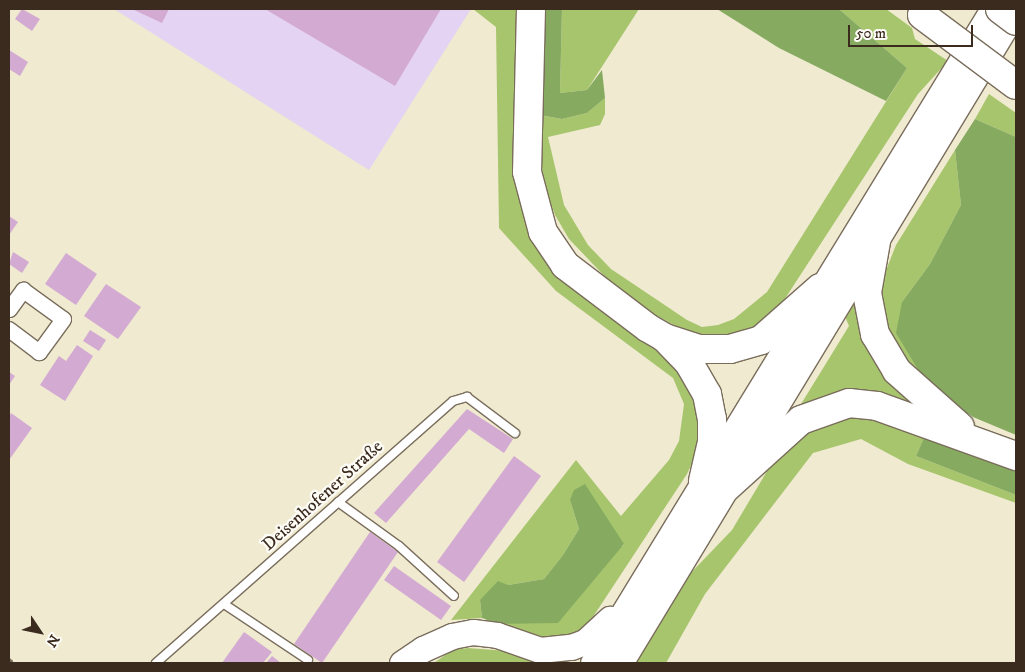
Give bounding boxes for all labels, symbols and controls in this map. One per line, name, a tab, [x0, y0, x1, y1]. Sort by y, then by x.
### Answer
scale bar	[850, 15, 975, 47]
text: 50 m	[856, 24, 886, 43]
street label: Deisenhofener Straße	[258, 436, 388, 556]
north arrow	[15, 607, 65, 657]
text: N	[42, 631, 63, 650]

